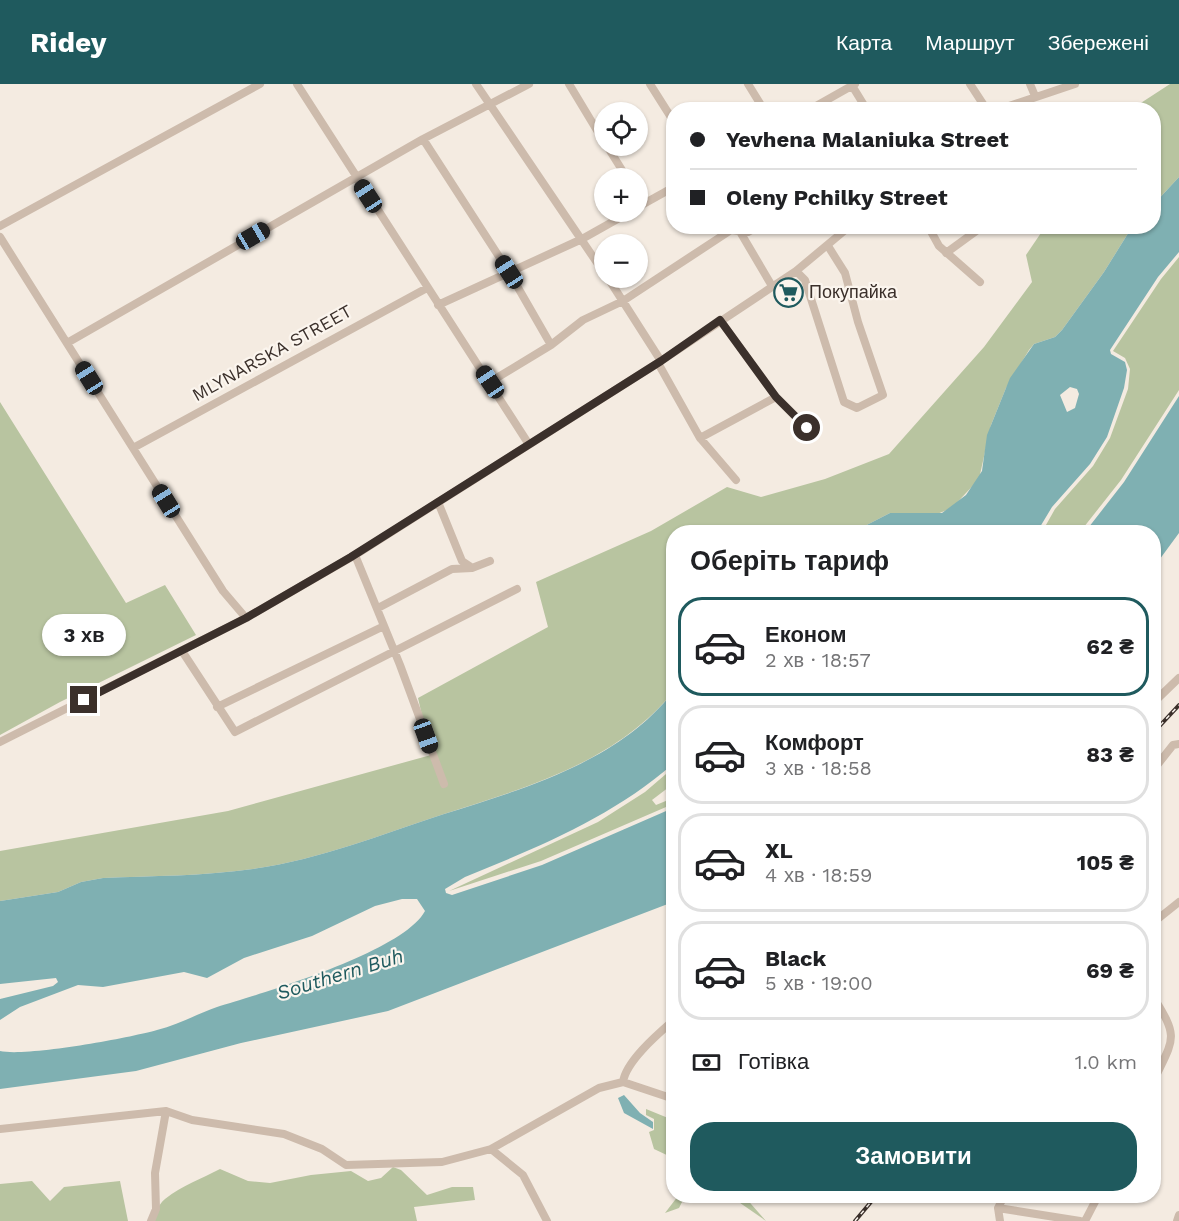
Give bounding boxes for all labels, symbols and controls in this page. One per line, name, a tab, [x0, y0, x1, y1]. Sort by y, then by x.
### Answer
text: Ridey	[30, 26, 106, 59]
text: Карта	[836, 30, 892, 55]
text: Маршрут	[925, 30, 1015, 55]
text: Збережені	[1048, 30, 1149, 55]
map controls	[594, 102, 648, 288]
button: locate	[594, 102, 648, 156]
text: Yevhena Malaniuka Street	[726, 127, 1009, 152]
button: +	[594, 168, 648, 222]
car	[351, 176, 385, 216]
text: Oleny Pchilky Street	[726, 185, 948, 210]
car	[233, 219, 273, 253]
button: −	[594, 234, 648, 288]
car	[492, 252, 526, 292]
supermarket icon: Покупайка	[772, 276, 804, 308]
place label: Покупайка	[809, 281, 898, 302]
street label: MLYNARSKA STREET	[188, 300, 355, 405]
car	[72, 358, 106, 398]
car	[472, 362, 508, 402]
route start	[793, 414, 820, 441]
car	[149, 481, 183, 521]
text: Оберіть тариф	[690, 545, 889, 577]
callout: 3 хв	[42, 613, 126, 655]
icon: car	[693, 620, 747, 674]
text: Економ	[765, 622, 847, 647]
text: 3 хв	[64, 623, 105, 647]
text: 62 ₴	[1086, 634, 1134, 659]
text: 2 хв · 18:57	[765, 648, 871, 672]
route end	[70, 686, 97, 713]
car	[411, 716, 441, 756]
icon: car	[693, 728, 747, 782]
text: Комфорт	[765, 730, 864, 755]
text: 83 ₴	[1086, 742, 1134, 767]
text: 3 хв · 18:58	[765, 756, 872, 780]
icon: car	[693, 836, 747, 890]
text: XL	[765, 838, 793, 863]
text: 105 ₴	[1077, 850, 1134, 875]
text: 4 хв · 18:59	[765, 863, 872, 887]
water label: Southern Buh	[274, 943, 406, 1005]
icon: car	[693, 944, 747, 998]
text: Black	[765, 946, 826, 971]
text: 69 ₴	[1086, 958, 1134, 983]
text: 5 хв · 19:00	[765, 971, 873, 995]
icon: cash	[690, 1046, 723, 1079]
text: Готівка	[738, 1049, 809, 1074]
text: 1.0 km	[1075, 1050, 1137, 1074]
button: Замовити	[690, 1122, 1137, 1191]

